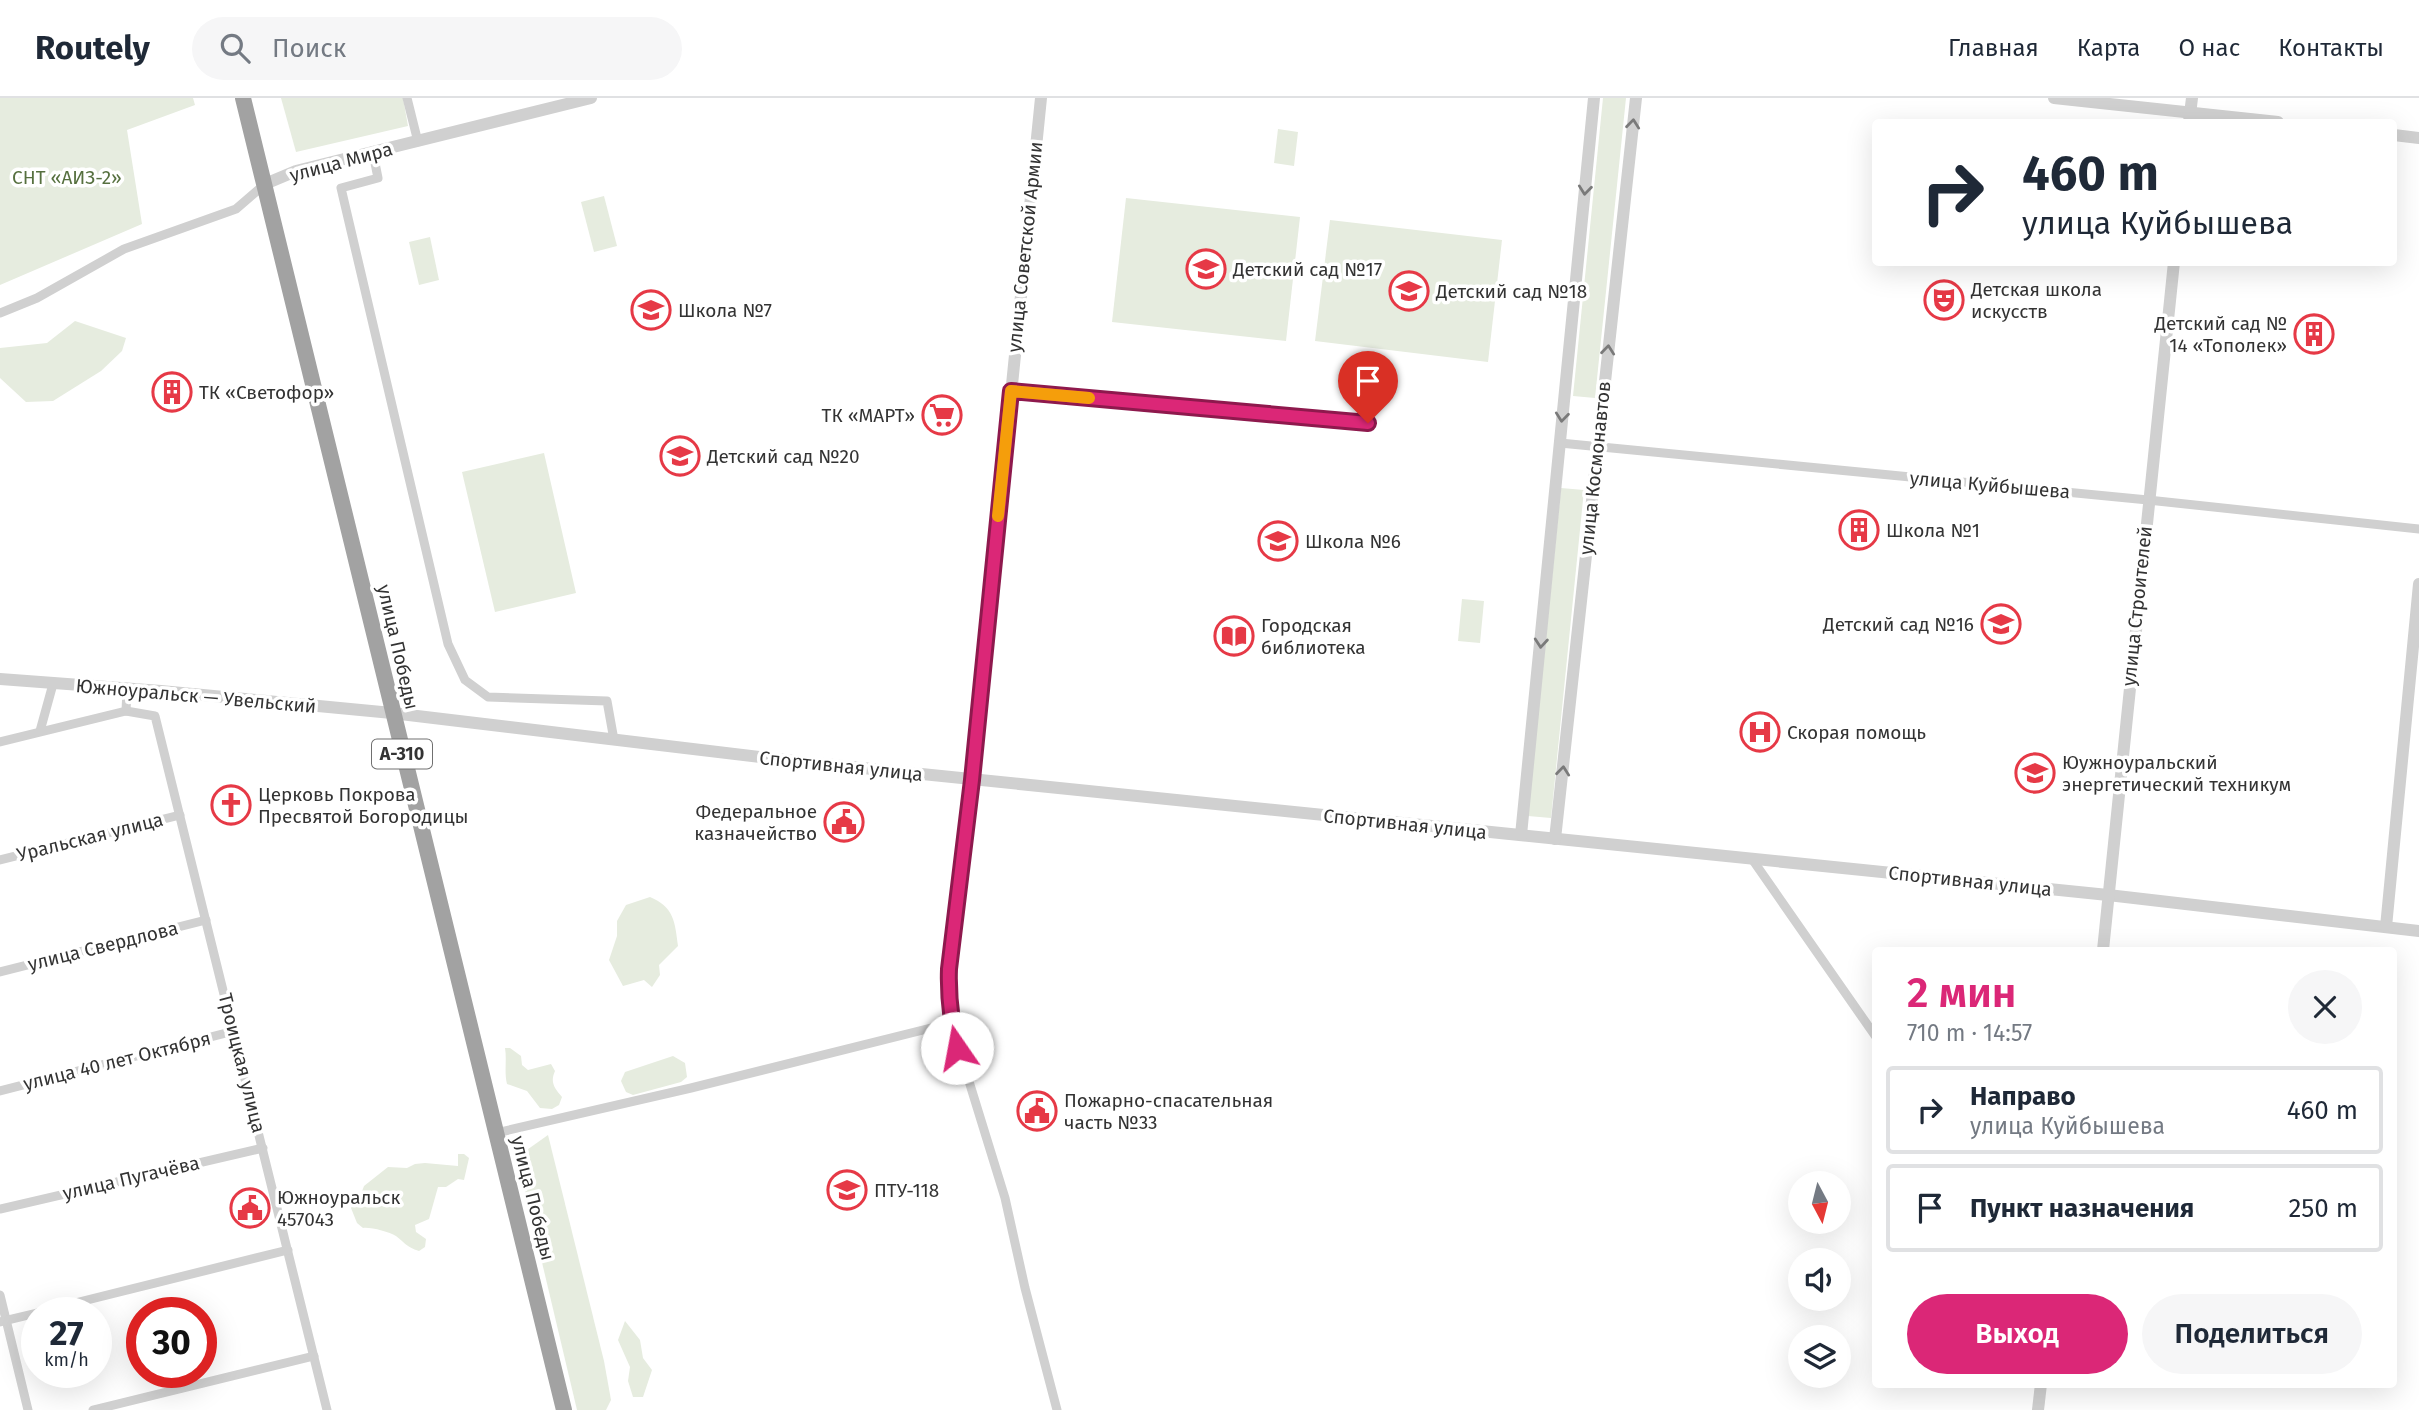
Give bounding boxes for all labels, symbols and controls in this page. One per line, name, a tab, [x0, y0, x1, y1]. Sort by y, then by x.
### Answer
search box	[192, 17, 682, 80]
text: Routely	[35, 28, 150, 68]
icon: search	[216, 29, 254, 67]
text: Поиск	[272, 33, 346, 64]
text: Главная	[1948, 34, 2039, 62]
text: Карта	[2077, 34, 2140, 62]
text: О нас	[2178, 34, 2240, 62]
text: Контакты	[2278, 34, 2384, 62]
one-way arrow	[1626, 118, 1641, 130]
street label: улица Мира	[287, 137, 395, 187]
street label: улица Советской Армии	[1002, 140, 1048, 354]
text: 460 m	[2022, 144, 2159, 203]
icon: right	[1907, 147, 1998, 238]
park label: СНТ «АИЗ-2»	[12, 166, 122, 189]
one-way arrow	[1578, 185, 1593, 196]
text: улица Куйбышева	[2022, 204, 2293, 242]
school or university icon: Детский сад №17	[1185, 248, 1227, 290]
place label: Детский сад №17	[1232, 258, 1382, 281]
school or university icon: Детский сад №18	[1388, 270, 1430, 312]
place label: Детская школа искусств	[1970, 278, 2102, 323]
theatre icon: Детская школа искусств	[1923, 279, 1965, 321]
place label: Детский сад №18	[1435, 280, 1587, 303]
school or university icon: Школа №7	[630, 289, 672, 331]
place label: Школа №7	[678, 299, 772, 322]
place label: Детский сад № 14 «Тополек»	[2153, 312, 2287, 357]
building icon: Детский сад № 14 «Тополек»	[2293, 313, 2335, 355]
one-way arrow	[1601, 344, 1616, 356]
pin	[1338, 351, 1398, 423]
icon: arrive	[1349, 362, 1387, 400]
building icon: ТК «Светофор»	[151, 371, 193, 413]
street label: улица Космонавтов	[1574, 380, 1616, 556]
place label: ТК «Светофор»	[199, 381, 334, 404]
supermarket icon: ТК «МАРТ»	[921, 394, 963, 436]
place label: ТК «МАРТ»	[822, 404, 915, 427]
one-way arrow	[1555, 411, 1570, 422]
school or university icon: Детский сад №20	[659, 435, 701, 477]
place label: Детский сад №20	[706, 445, 860, 468]
street label: улица Куйбышева	[1909, 467, 2071, 503]
building icon: Школа №1	[1838, 509, 1880, 551]
place label: Школа №1	[1886, 519, 1980, 542]
school or university icon: Школа №6	[1257, 520, 1299, 562]
street label: улица Строителей	[2117, 525, 2157, 687]
place label: Школа №6	[1305, 530, 1401, 553]
street label: улица Победы	[372, 582, 424, 712]
school or university icon: Детский сад №16	[1980, 603, 2022, 645]
place label: Детский сад №16	[1822, 613, 1974, 636]
place label: Городская библиотека	[1261, 614, 1366, 659]
library icon: Городская библиотека	[1213, 615, 1255, 657]
one-way arrow	[1533, 637, 1548, 649]
street label: Южноуральск — Увельский	[75, 674, 317, 718]
hospital icon: Скорая помощь	[1739, 711, 1781, 753]
place label: Скорая помощь	[1787, 721, 1926, 744]
road number: А-310	[372, 740, 432, 768]
street label: Спортивная улица	[758, 746, 924, 786]
place label: Юужноуральский энергетический техникум	[2062, 751, 2291, 796]
school or university icon: Юужноуральский энергетический техникум	[2014, 752, 2056, 794]
one-way arrow	[1555, 765, 1570, 777]
place label: Церковь Покрова Пресвятой Богородицы	[258, 783, 468, 828]
church icon: Церковь Покрова Пресвятой Богородицы	[210, 784, 252, 826]
place label: Федеральное казначейство	[694, 800, 817, 845]
public building icon: Федеральное казначейство	[823, 801, 865, 843]
street label: Спортивная улица	[1322, 804, 1488, 844]
street label: Уральская улица	[15, 808, 165, 866]
street label: Спортивная улица	[1887, 861, 2053, 901]
street label: улица Свердлова	[26, 916, 180, 976]
text: 2 мин	[1907, 968, 2017, 1018]
button: close	[2288, 970, 2362, 1044]
street label: Троицкая улица	[214, 991, 270, 1135]
position arrow	[920, 1011, 994, 1085]
text: 710 m · 14:57	[1907, 1019, 2032, 1047]
street label: улица 40 лет Октября	[21, 1027, 213, 1095]
text: Направо	[1970, 1081, 2076, 1112]
place label: Пожарно-спасательная часть №33	[1064, 1089, 1273, 1134]
public building icon: Пожарно-спасательная часть №33	[1016, 1090, 1058, 1132]
icon: right	[1911, 1091, 1949, 1129]
text: 460 m	[2287, 1095, 2358, 1126]
text: улица Куйбышева	[1970, 1112, 2165, 1140]
street label: улица Победы	[506, 1133, 560, 1263]
street label: улица Пугачёва	[60, 1151, 202, 1205]
school or university icon: ПТУ-118	[826, 1169, 868, 1211]
north arrow	[1788, 1171, 1852, 1234]
map controls	[1788, 1171, 1851, 1388]
place label: ПТУ-118	[874, 1179, 939, 1202]
place label: Южноуральск 457043	[277, 1186, 400, 1231]
public building icon: Южноуральск 457043	[229, 1187, 271, 1229]
icon: arrive	[1911, 1189, 1949, 1227]
text: Пункт назначения	[1970, 1193, 2194, 1224]
text: 250 m	[2288, 1193, 2358, 1224]
button: sound	[1788, 1248, 1851, 1311]
button: Выход	[1907, 1294, 2128, 1374]
button: Поделиться	[2142, 1294, 2362, 1374]
speed limit sign: 30	[126, 1297, 217, 1388]
text: 27	[49, 1312, 84, 1354]
button: layers	[1788, 1325, 1851, 1388]
text: km/h	[44, 1349, 89, 1371]

